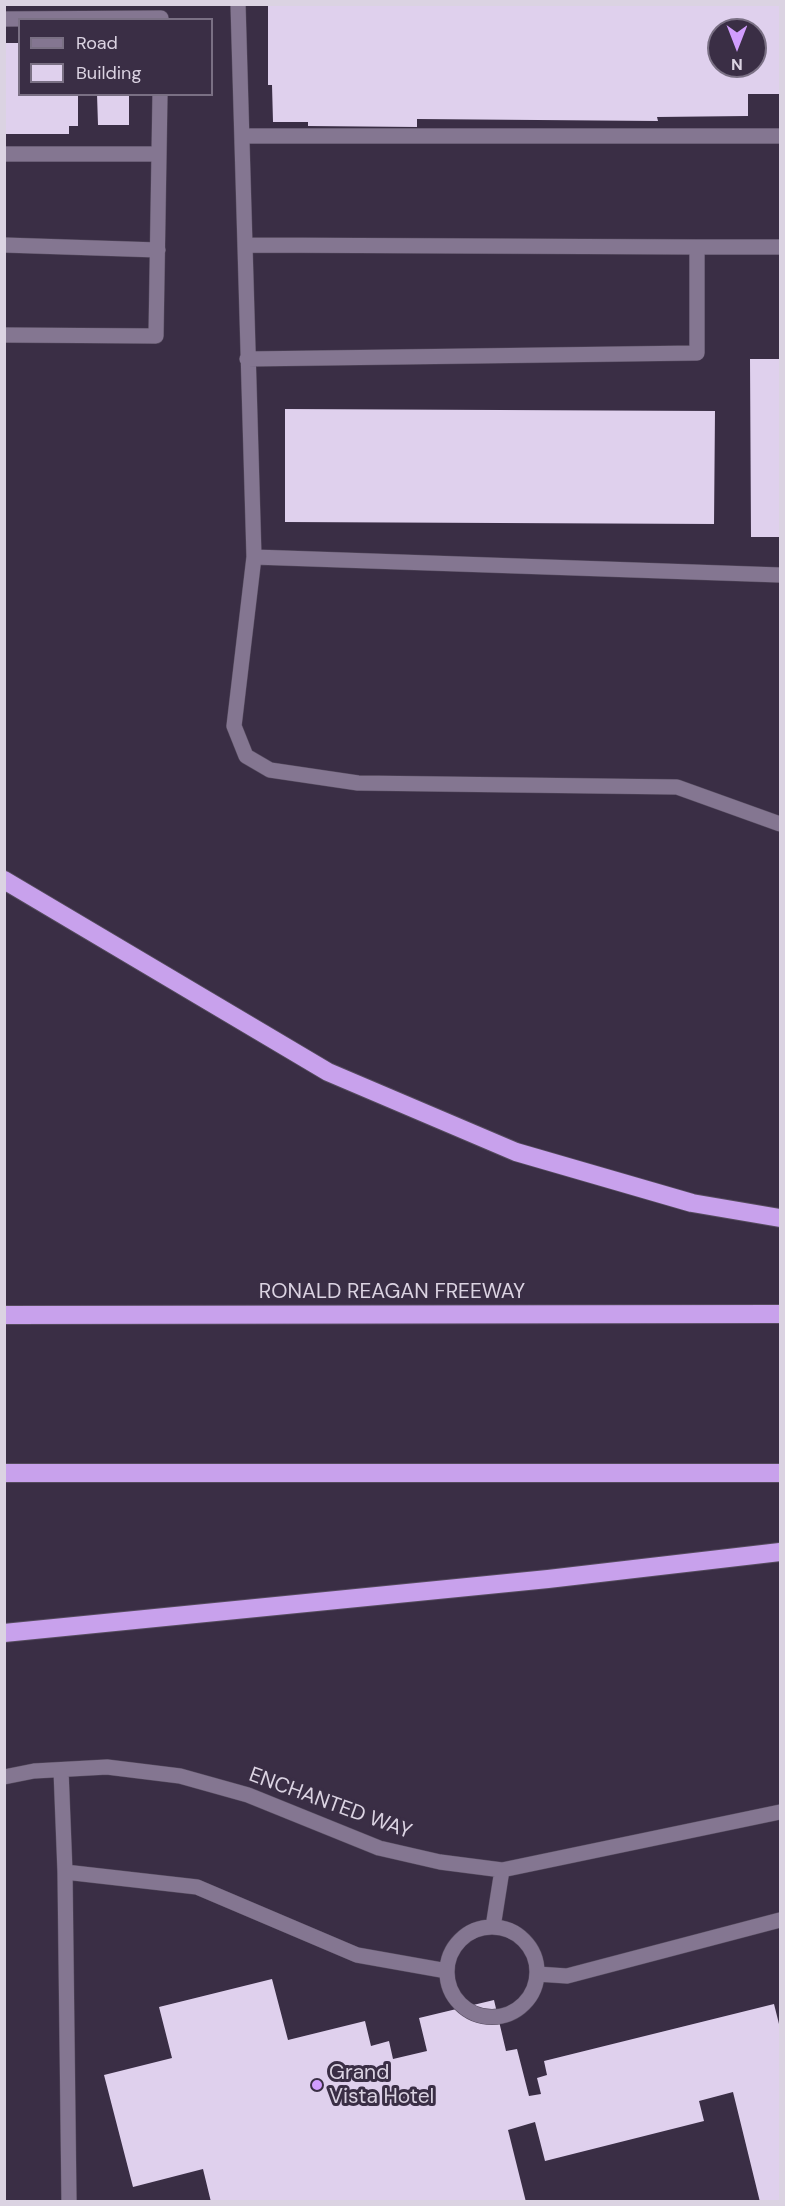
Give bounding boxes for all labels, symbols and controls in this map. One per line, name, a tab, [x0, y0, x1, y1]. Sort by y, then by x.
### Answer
legend	[18, 18, 213, 96]
north arrow	[707, 18, 767, 78]
text: Road	[76, 31, 118, 55]
text: N	[731, 54, 743, 75]
text: Building	[76, 61, 141, 85]
street label: RONALD REAGAN FREEWAY	[259, 1279, 525, 1305]
street label: ENCHANTED WAY	[245, 1763, 415, 1845]
place label: Grand Vista Hotel	[329, 2060, 434, 2110]
marker: Grand Vista Hotel	[310, 2078, 324, 2092]

